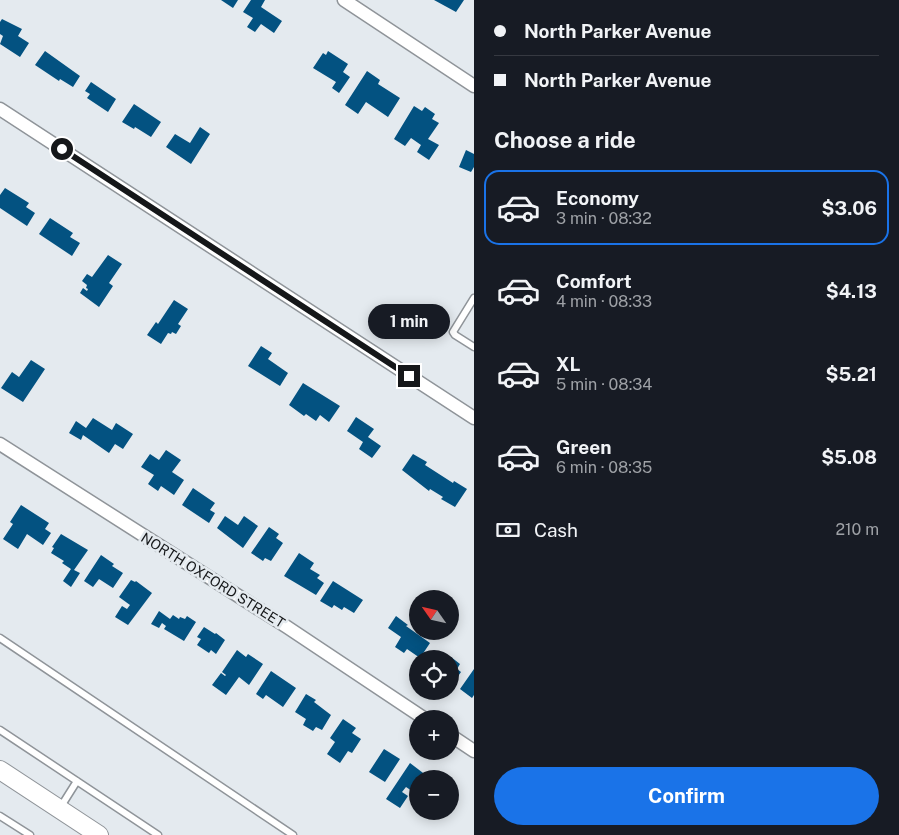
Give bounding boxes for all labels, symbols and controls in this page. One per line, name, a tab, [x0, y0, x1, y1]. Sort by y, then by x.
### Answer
text: North Parker Avenue	[524, 20, 712, 42]
text: North Parker Avenue	[524, 69, 712, 91]
text: Choose a ride	[494, 127, 636, 153]
route start	[51, 138, 73, 160]
icon: car	[496, 185, 541, 230]
text: Economy	[556, 187, 639, 209]
text: $3.06	[822, 197, 877, 219]
text: 3 min · 08:32	[556, 209, 652, 228]
icon: car	[496, 268, 541, 313]
text: Comfort	[556, 270, 632, 292]
text: $4.13	[826, 280, 877, 302]
text: 4 min · 08:33	[556, 292, 652, 311]
callout: 1 min	[368, 304, 450, 338]
text: 1 min	[390, 312, 428, 331]
icon: car	[496, 351, 541, 396]
text: XL	[556, 353, 581, 375]
text: $5.21	[826, 363, 877, 385]
route end	[398, 365, 420, 387]
text: 5 min · 08:34	[556, 375, 652, 394]
icon: car	[496, 434, 541, 479]
text: Green	[556, 436, 611, 458]
text: $5.08	[821, 446, 877, 468]
text: 6 min · 08:35	[556, 458, 652, 477]
icon: cash	[494, 516, 522, 544]
text: Cash	[534, 519, 578, 541]
text: 210 m	[835, 520, 879, 539]
street label: NORTH OXFORD STREET	[138, 529, 288, 631]
north arrow	[409, 590, 459, 640]
map controls	[409, 590, 459, 820]
button: locate	[409, 650, 459, 700]
button: +	[409, 710, 459, 760]
button: Confirm	[494, 767, 879, 825]
button: −	[409, 770, 459, 820]

